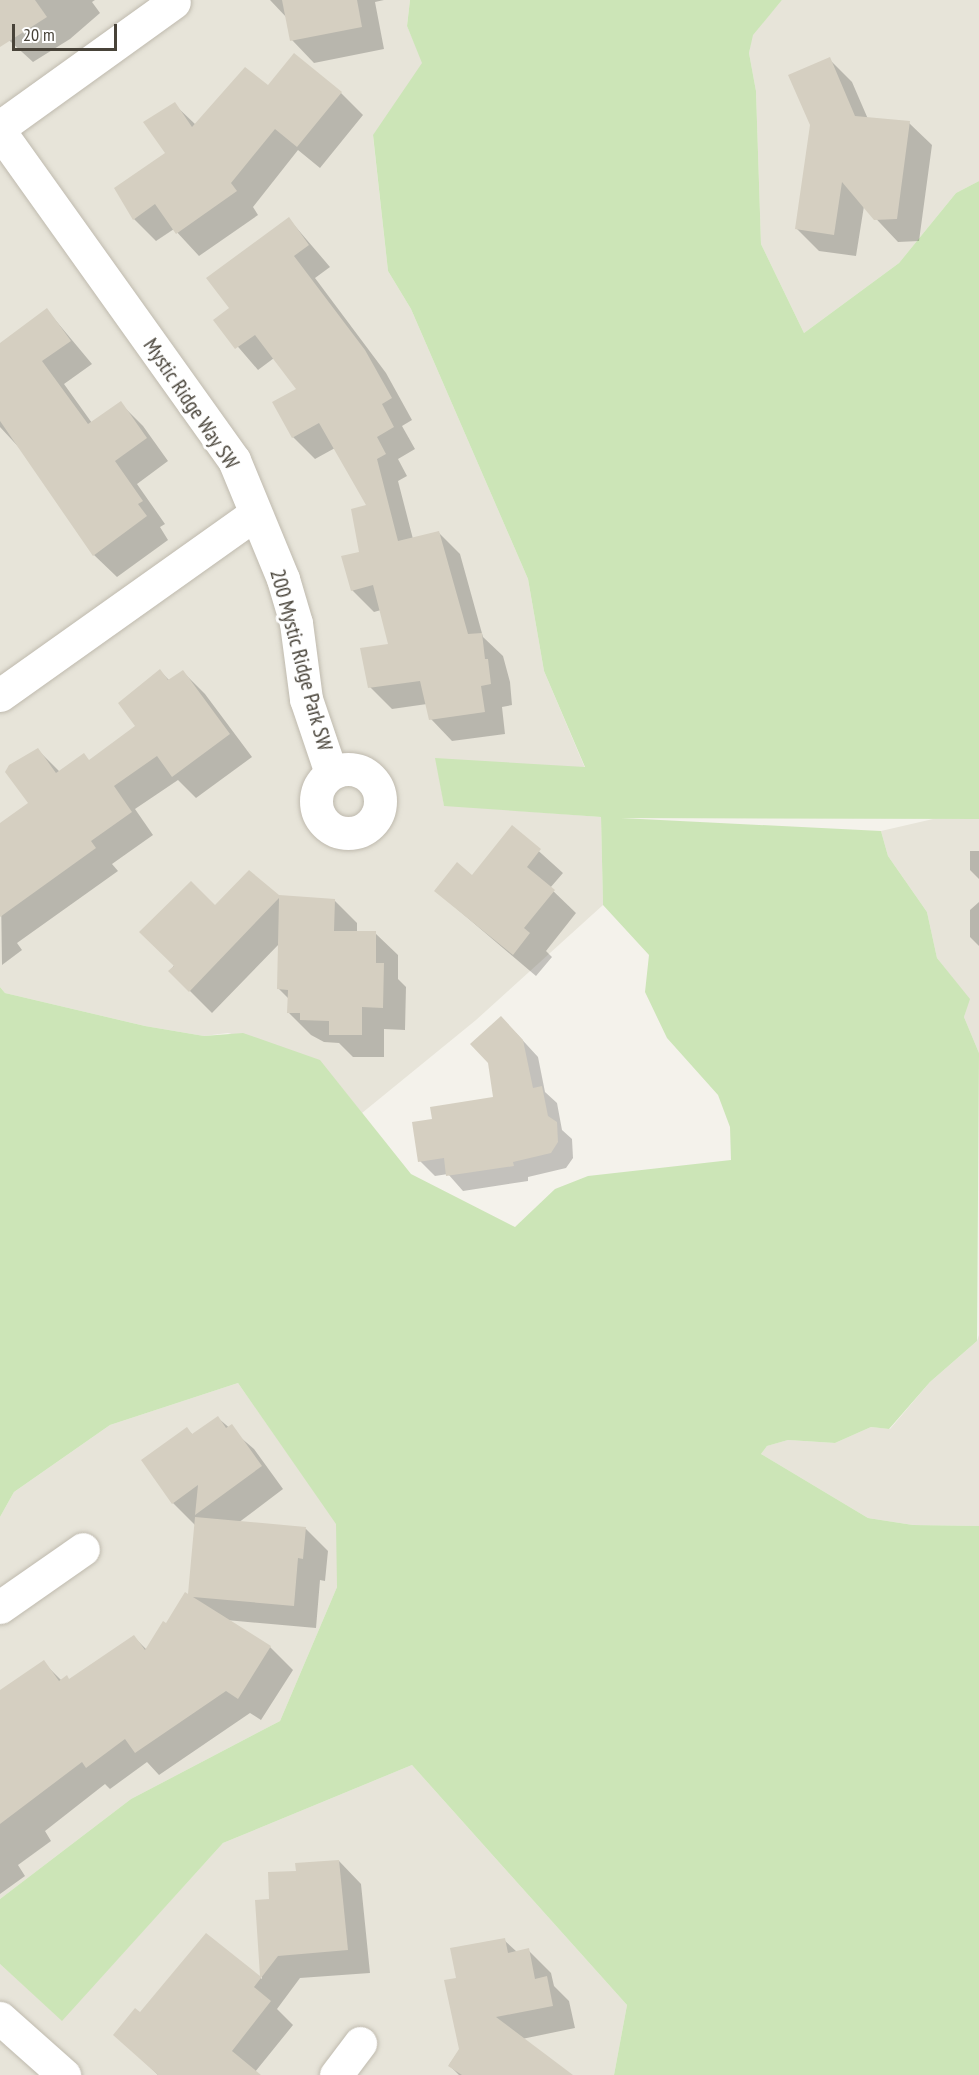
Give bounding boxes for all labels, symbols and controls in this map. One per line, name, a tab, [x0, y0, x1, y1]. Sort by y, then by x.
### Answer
scale bar	[15, 12, 120, 50]
text: 20 m	[23, 23, 55, 46]
street label: Mystic Ridge Way SW	[138, 333, 244, 475]
street label: 200 Mystic Ridge Park SW	[264, 566, 338, 754]

